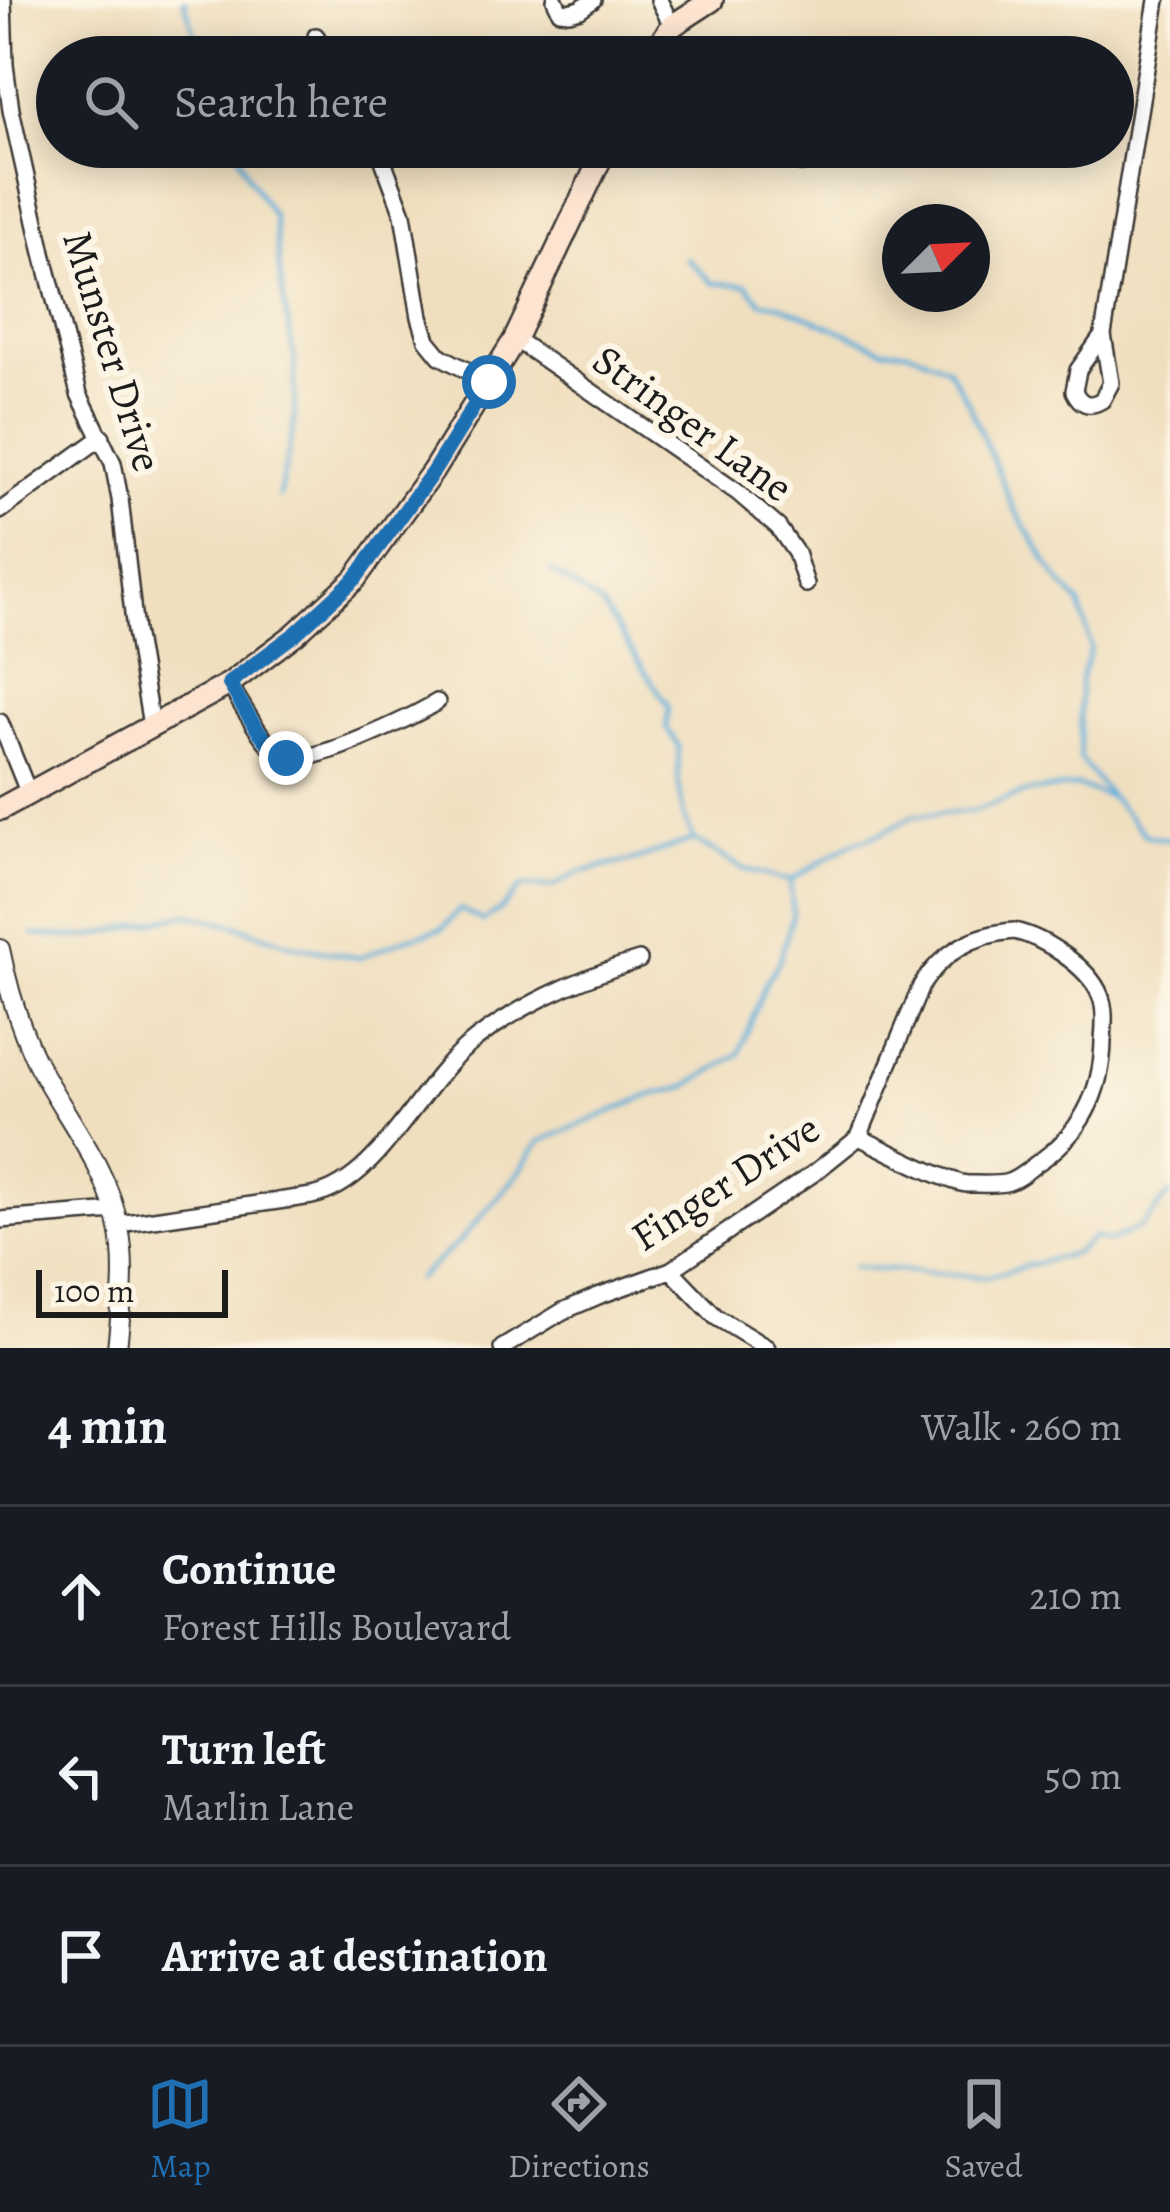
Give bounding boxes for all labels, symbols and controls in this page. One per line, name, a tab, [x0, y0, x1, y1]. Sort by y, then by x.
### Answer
search box	[36, 36, 1134, 168]
icon: search	[78, 69, 144, 135]
text: Search here	[174, 71, 388, 133]
north arrow	[882, 204, 990, 312]
street label: Munster Drive	[49, 224, 177, 478]
street label: Stringer Lane	[582, 331, 804, 515]
route start	[462, 355, 516, 409]
route end	[259, 731, 313, 785]
street label: Finger Drive	[620, 1100, 830, 1264]
scale bar	[36, 1264, 228, 1317]
text: 100 m	[54, 1268, 134, 1313]
text: 4 min	[48, 1391, 167, 1461]
text: Walk · 260 m	[921, 1400, 1122, 1453]
text: Continue	[162, 1538, 336, 1600]
icon: ahead	[48, 1563, 114, 1629]
text: 210 m	[1029, 1569, 1122, 1622]
text: Forest Hills Boulevard	[162, 1600, 511, 1653]
text: Turn left	[162, 1718, 326, 1780]
icon: left	[48, 1743, 114, 1809]
text: 50 m	[1044, 1749, 1122, 1802]
text: Marlin Lane	[162, 1780, 354, 1833]
icon: arrive	[48, 1923, 114, 1989]
text: Arrive at destination	[162, 1925, 548, 1987]
tab: Map	[147, 2071, 213, 2188]
tab: Directions	[508, 2071, 650, 2188]
tab: Saved	[944, 2071, 1023, 2188]

